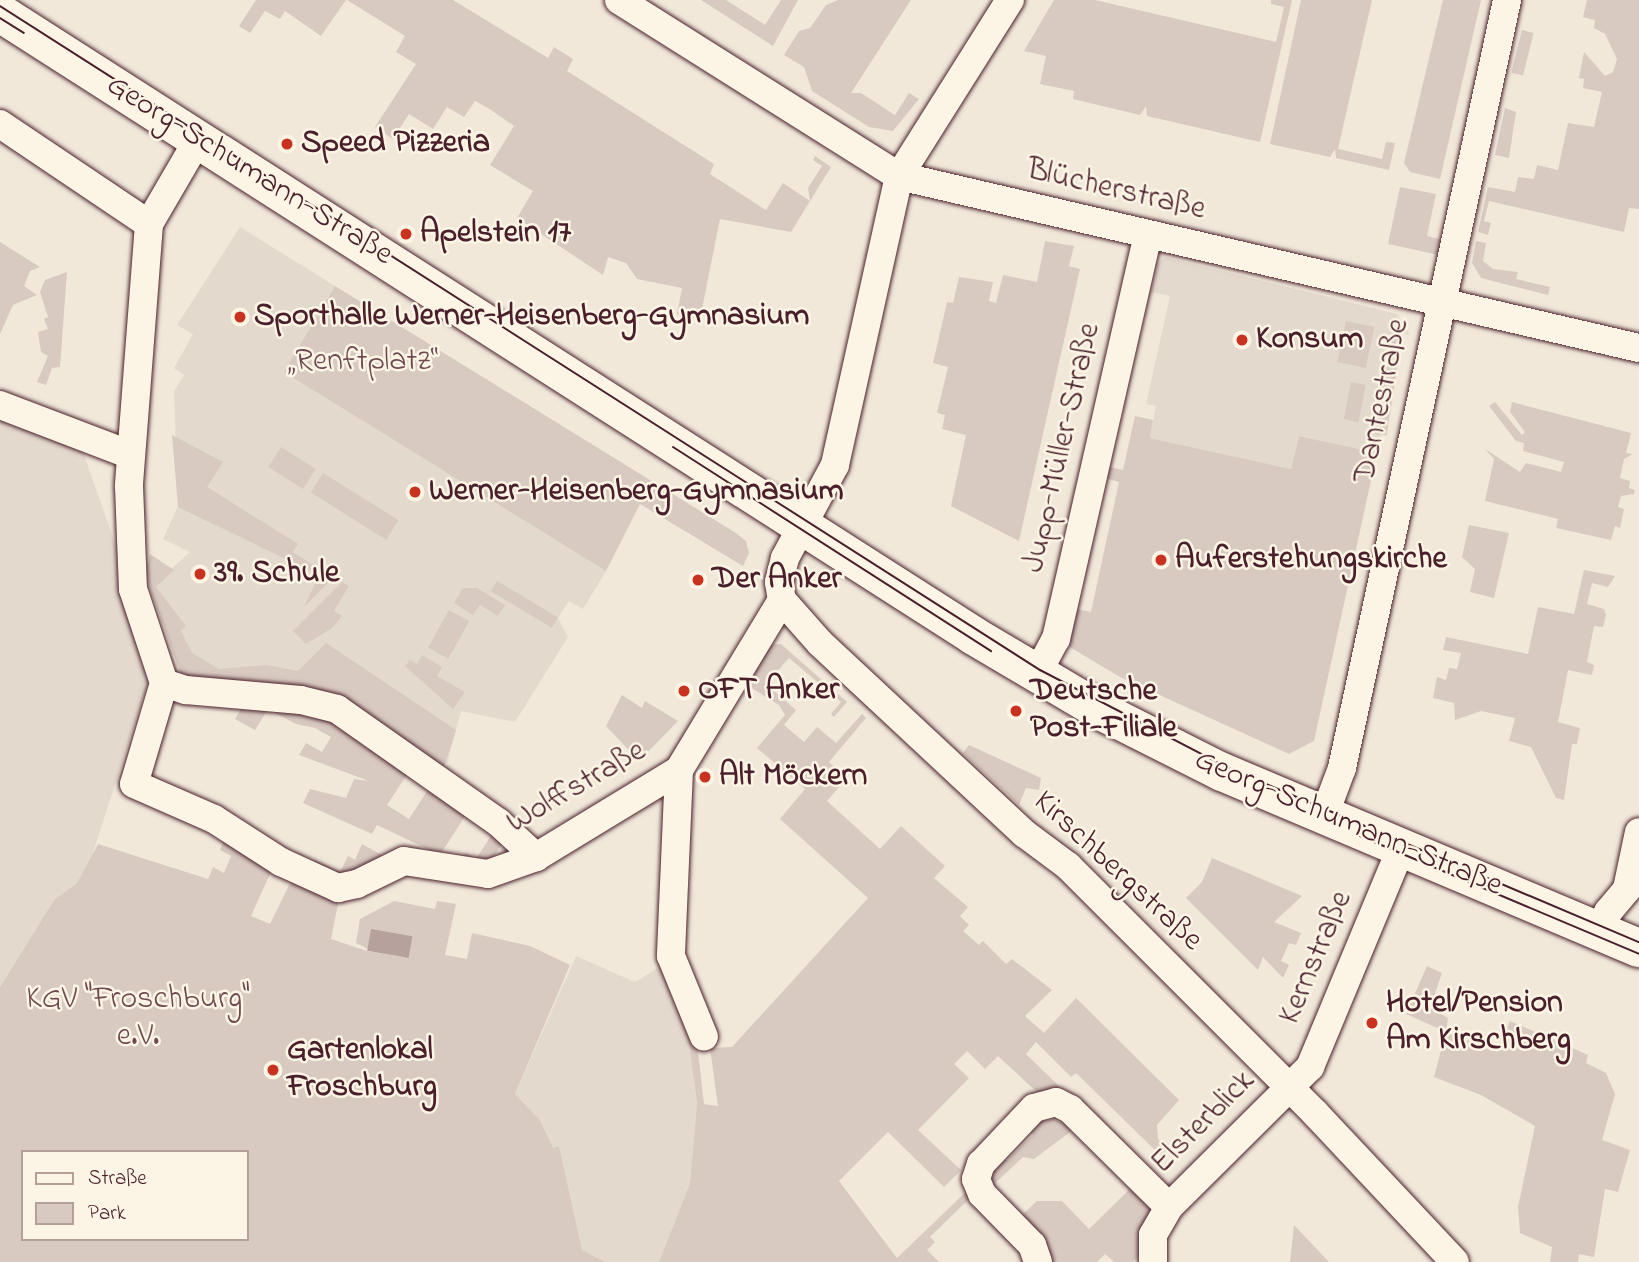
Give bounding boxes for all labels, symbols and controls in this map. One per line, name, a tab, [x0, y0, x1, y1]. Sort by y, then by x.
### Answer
street label: Georg-Schumann-Straße	[99, 67, 399, 275]
place label: Speed Pizzeria	[301, 125, 490, 163]
marker: Speed Pizzeria	[279, 136, 295, 152]
street label: Blücherstraße	[1023, 152, 1209, 230]
place label: Apelstein 17	[420, 215, 571, 253]
marker: Apelstein 17	[398, 226, 414, 242]
place label: Sporthalle Werner-Heisenberg-Gymnasium	[254, 298, 809, 336]
marker: Sporthalle Werner-Heisenberg-Gymnasium	[232, 309, 248, 325]
street label: Dantestraße	[1347, 315, 1419, 487]
street label: Jupp-Müller-Straße	[1016, 320, 1110, 576]
place label: Konsum	[1256, 321, 1363, 359]
marker: Konsum	[1234, 332, 1250, 348]
park label: „Renftplatz“	[288, 343, 438, 381]
place label: Werner-Heisenberg-Gymnasium	[429, 473, 844, 511]
marker: Werner-Heisenberg-Gymnasium	[407, 484, 423, 500]
place label: Auferstehungskirche	[1175, 541, 1447, 579]
marker: Auferstehungskirche	[1153, 552, 1169, 568]
place label: 39. Schule	[214, 555, 339, 593]
place label: Der Anker	[712, 561, 842, 599]
marker: 39. Schule	[192, 566, 208, 582]
marker: Der Anker	[690, 572, 706, 588]
place label: OFT Anker	[698, 672, 839, 710]
place label: Deutsche Post-Filiale	[1030, 674, 1177, 749]
marker: OFT Anker	[676, 683, 692, 699]
marker: Deutsche Post-Filiale	[1008, 703, 1024, 719]
street label: Wolffstraße	[501, 733, 653, 843]
street label: Georg-Schumann-Straße	[1188, 742, 1508, 906]
place label: Alt Möckern	[719, 758, 867, 796]
marker: Alt Möckern	[697, 769, 713, 785]
street label: Kirschbergstraße	[1024, 784, 1210, 960]
street label: Kernstraße	[1272, 886, 1362, 1030]
park label: KGV "Froschburg" e.V.	[26, 982, 250, 1057]
place label: Hotel/Pension Am Kirschberg	[1386, 986, 1571, 1061]
marker: Hotel/Pension Am Kirschberg	[1364, 1015, 1380, 1031]
place label: Gartenlokal Froschburg	[287, 1033, 437, 1108]
marker: Gartenlokal Froschburg	[265, 1062, 281, 1078]
street label: Elsterblick	[1144, 1063, 1264, 1183]
legend	[21, 1150, 248, 1241]
text: Straße	[88, 1164, 147, 1194]
text: Park	[88, 1199, 126, 1229]

